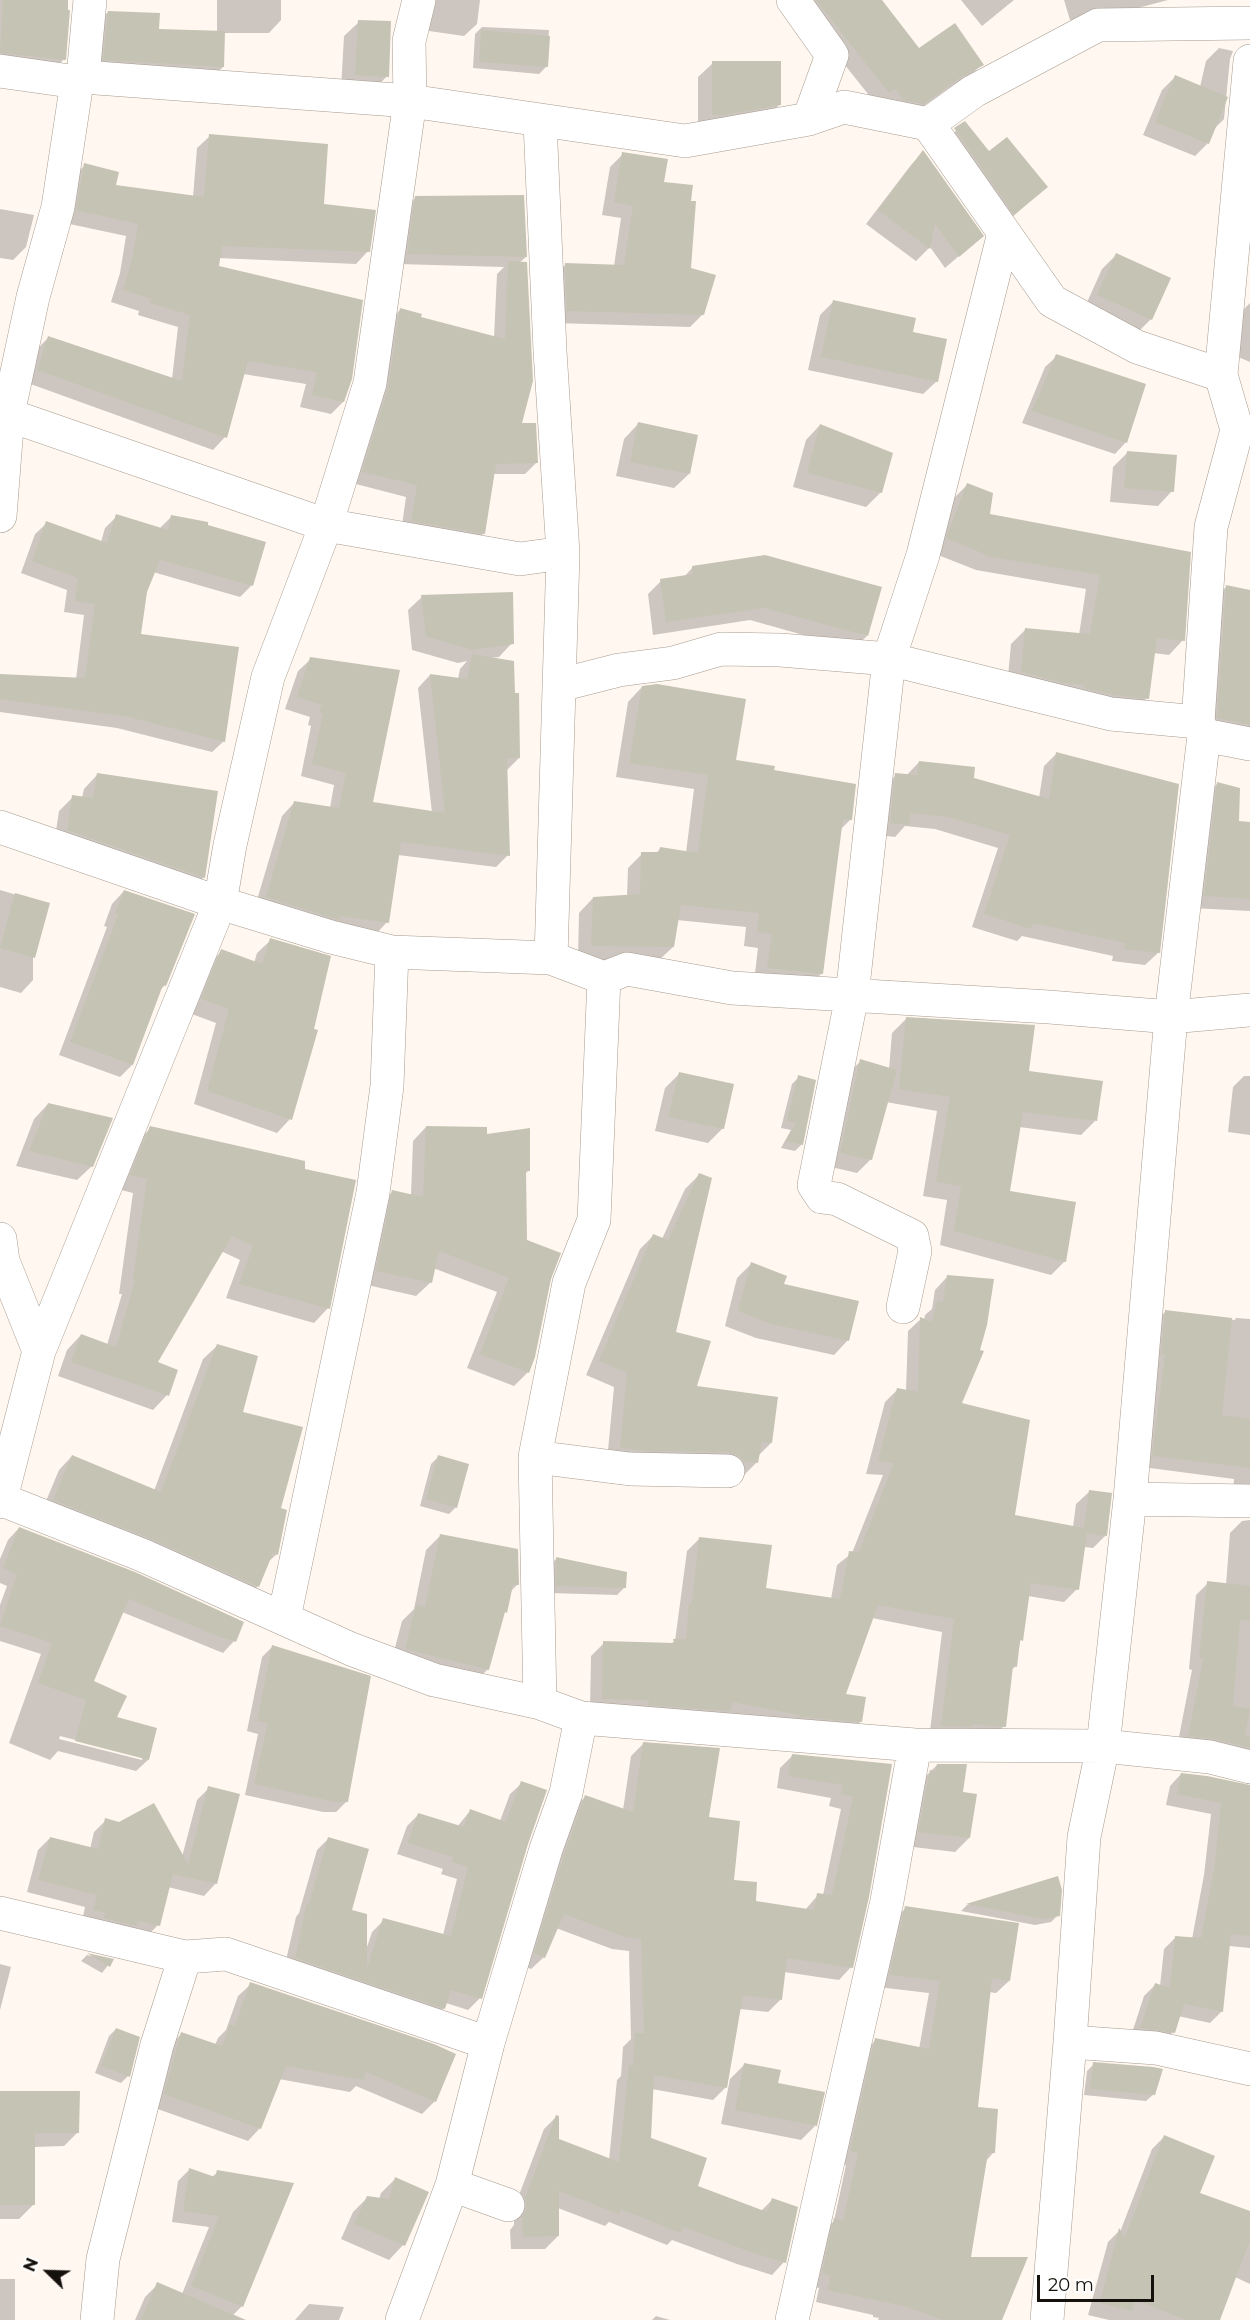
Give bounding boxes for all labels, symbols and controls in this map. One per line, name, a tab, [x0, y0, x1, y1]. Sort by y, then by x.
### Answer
north arrow	[18, 2242, 78, 2302]
text: N	[20, 2255, 42, 2274]
scale bar	[1040, 2263, 1157, 2301]
text: 20 m	[1048, 2274, 1094, 2296]

